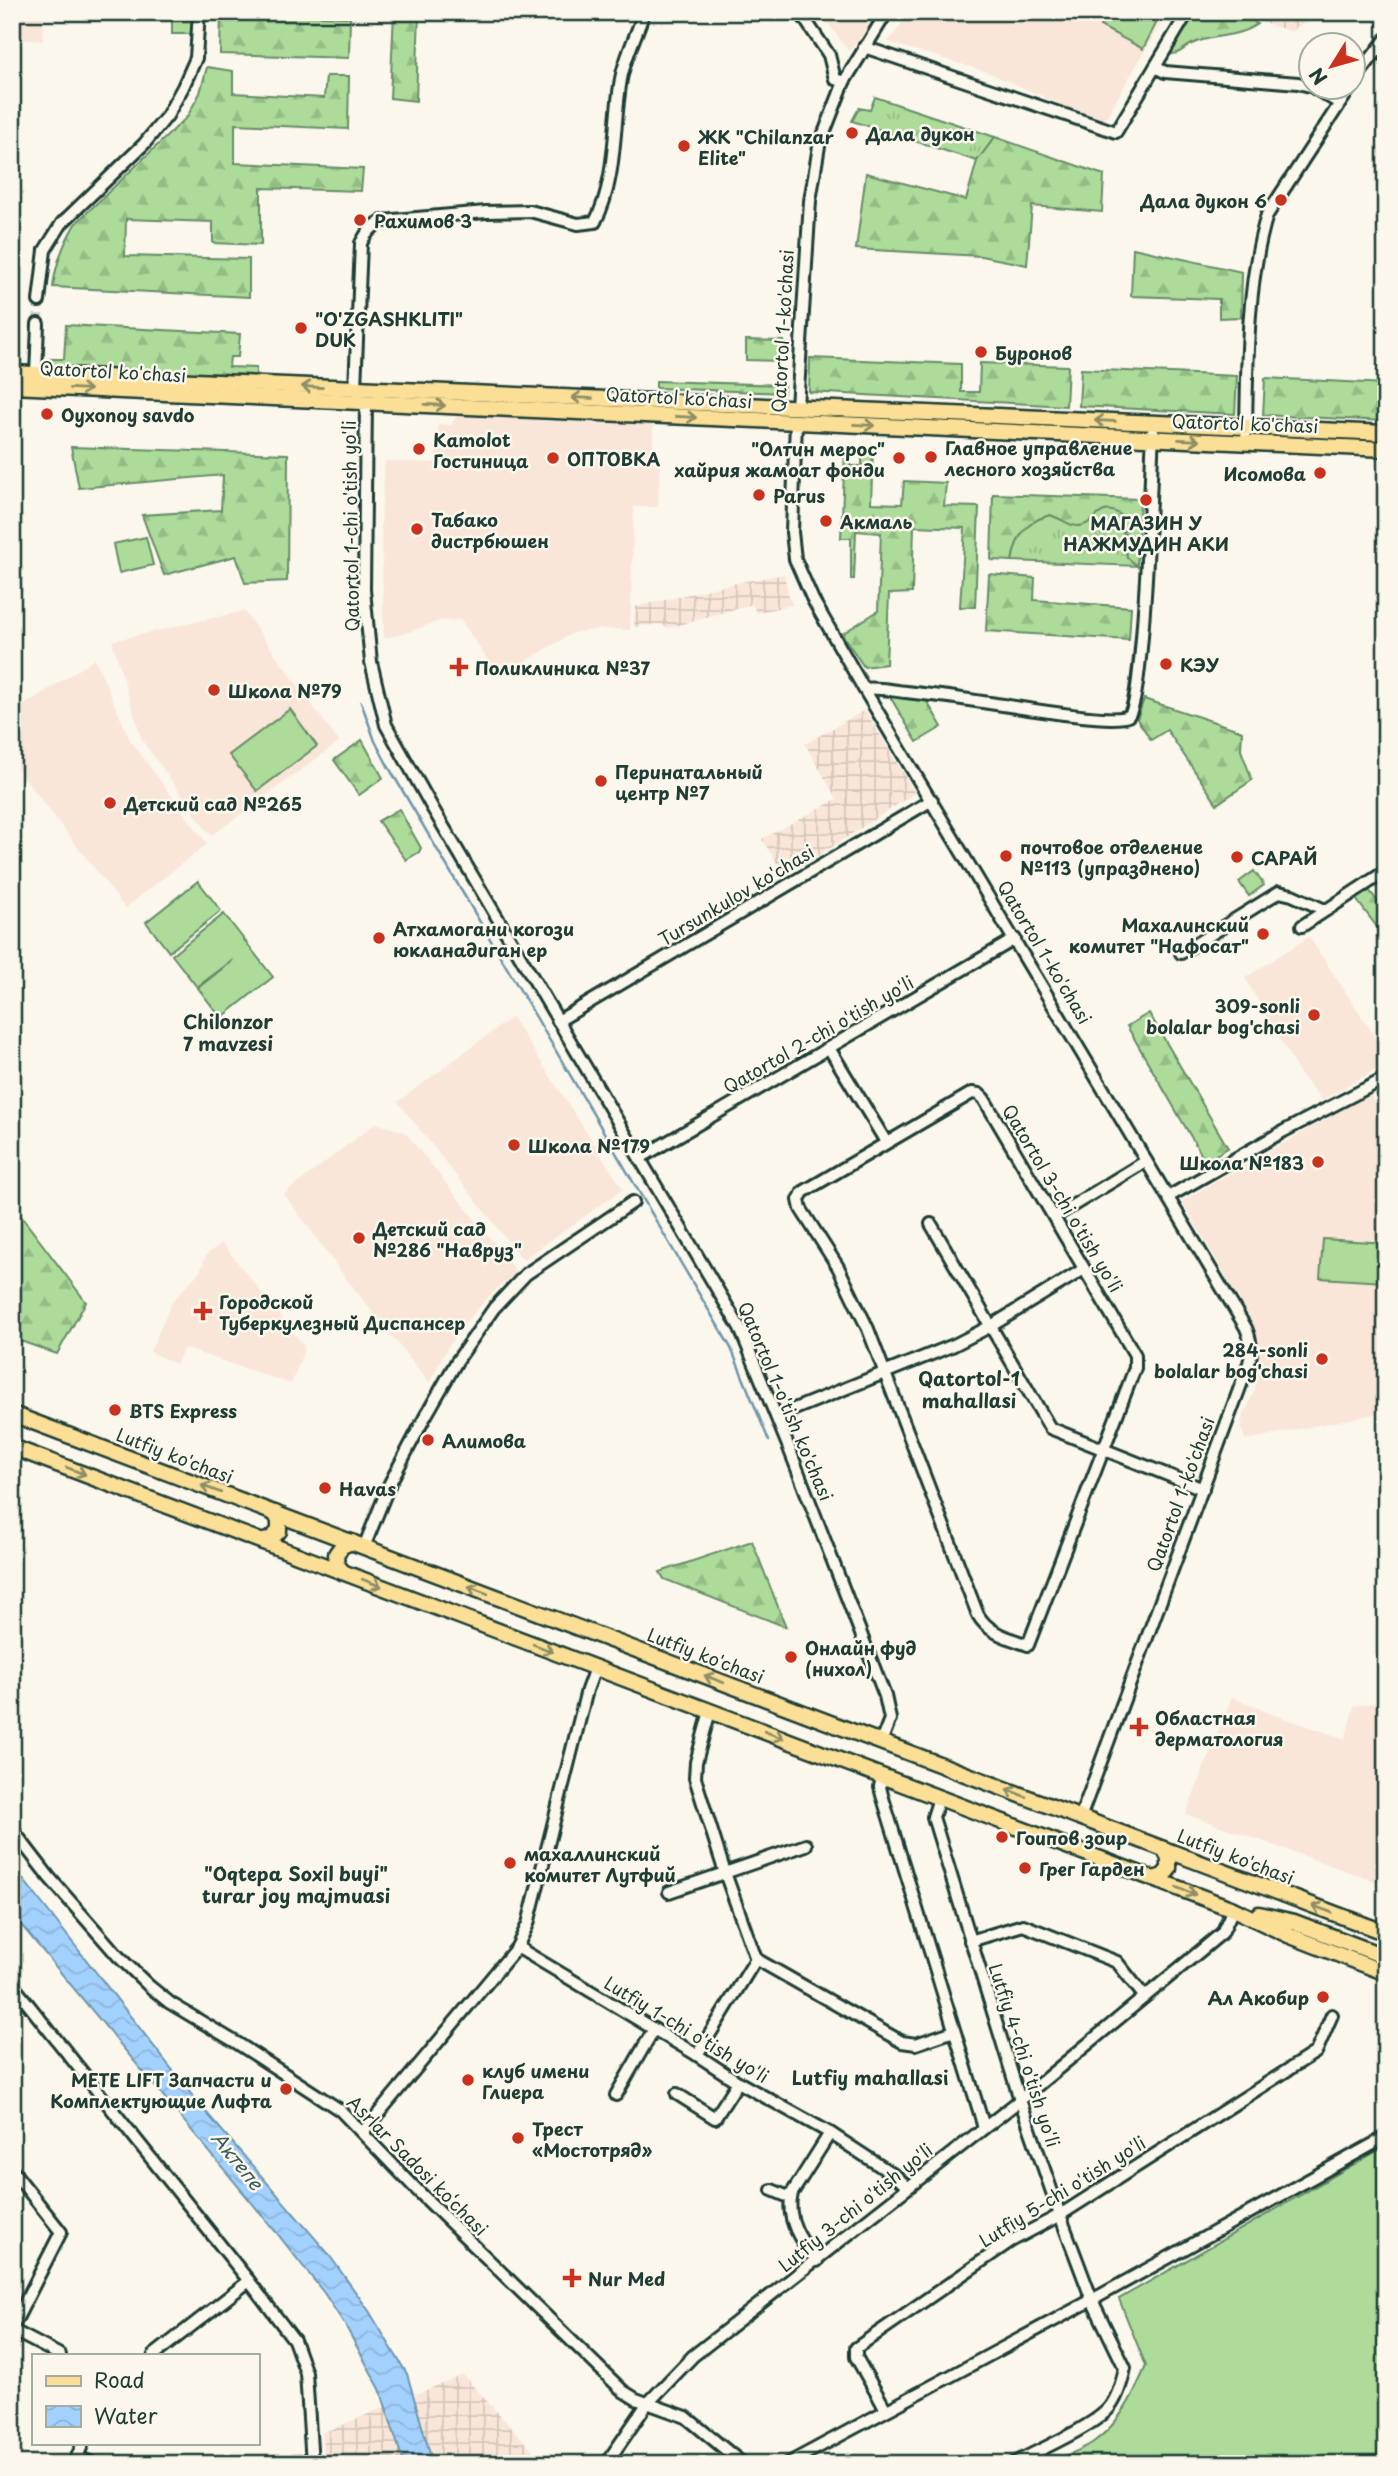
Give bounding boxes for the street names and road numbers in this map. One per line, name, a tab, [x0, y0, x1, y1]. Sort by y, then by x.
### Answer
street label: Qatortol 1-ko'chasi	[764, 249, 800, 413]
street label: Qatortol ko'chasi	[39, 354, 187, 388]
street label: Qatortol ko'chasi	[605, 380, 753, 414]
street label: Qatortol ko'chasi	[1171, 407, 1319, 439]
street label: Qatortol 1-chi o'tish yo'li	[335, 420, 365, 632]
street label: Tursunkulov ko'chasi	[653, 838, 819, 952]
street label: Qatortol 1-ko'chasi	[991, 875, 1099, 1029]
street label: Qatortol 2-chi o'tish yo'li	[718, 968, 918, 1100]
street label: Qatortol 3-chi o'tish yo'li	[996, 1099, 1130, 1297]
street label: Qatortol 1-o'tish ko'chasi	[732, 1297, 840, 1505]
street label: Qatortol 1-ko'chasi	[1139, 1413, 1221, 1575]
street label: Lutfiy ko'chasi	[113, 1420, 237, 1490]
street label: Lutfiy ko'chasi	[644, 1620, 768, 1690]
street label: Lutfiy ko'chasi	[1174, 1821, 1298, 1891]
street label: Lutfiy 4-chi o'tish yo'li	[983, 1960, 1067, 2150]
street label: Lutfiy 1-chi o'tish yo'li	[600, 1969, 774, 2089]
street label: Asrlar Sadosi ko‘chasi	[342, 2089, 494, 2241]
street label: Lutfiy 5-chi o'tish yo'li	[973, 2129, 1151, 2253]
street label: Lutfiy 3-chi o'tish yo'li	[772, 2136, 938, 2278]

